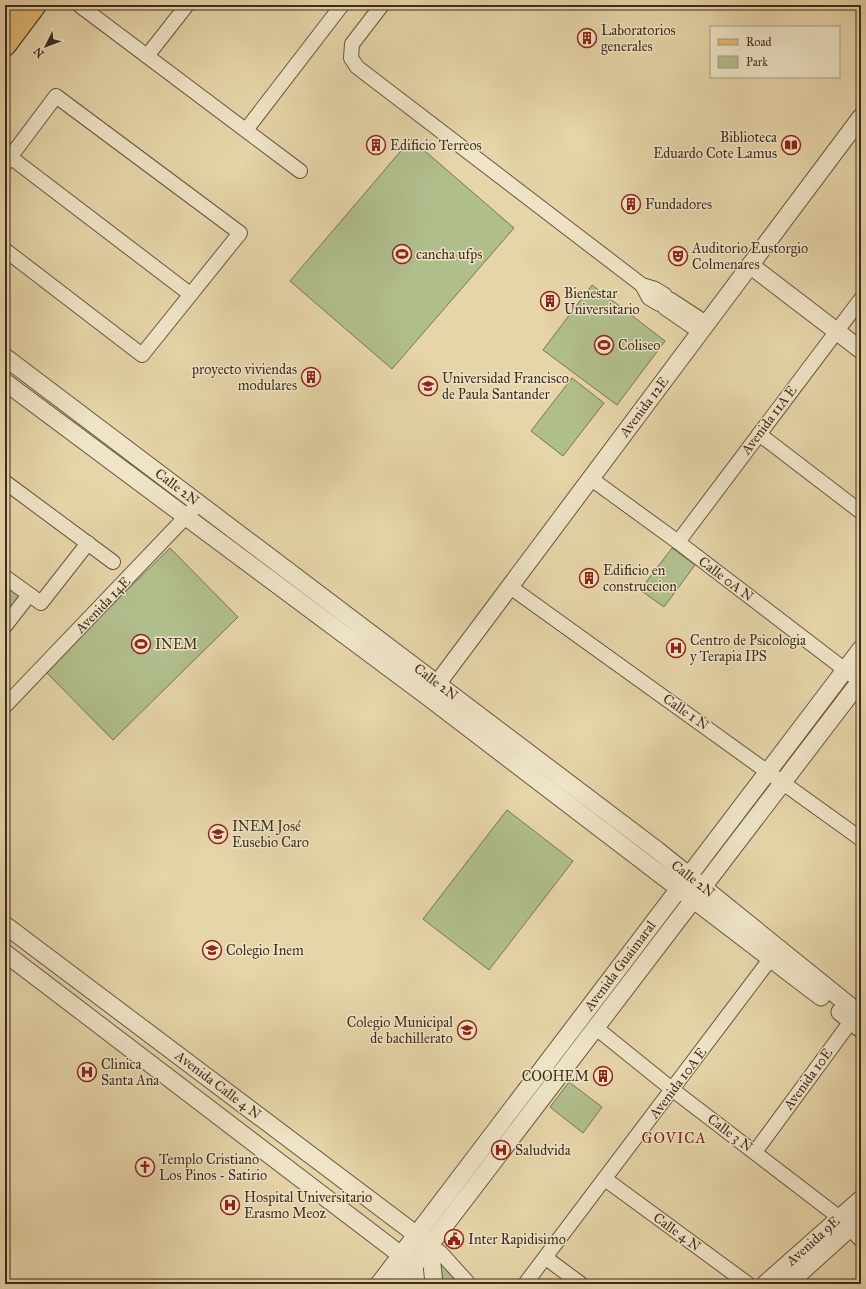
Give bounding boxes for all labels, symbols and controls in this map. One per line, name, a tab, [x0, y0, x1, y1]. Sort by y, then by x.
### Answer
place label: Laboratorios generales	[601, 22, 676, 55]
north arrow	[26, 26, 66, 66]
legend	[710, 26, 840, 78]
building icon: Laboratorios generales	[576, 27, 598, 49]
text: Road	[746, 35, 772, 49]
text: N	[31, 44, 47, 60]
text: Park	[746, 55, 768, 69]
place label: Biblioteca Eduardo Cote Lamus	[653, 129, 777, 162]
building icon: Edificio Terreos	[365, 134, 387, 156]
library icon: Biblioteca Eduardo Cote Lamus	[780, 134, 802, 156]
place label: Edificio Terreos	[390, 137, 482, 154]
building icon: Fundadores	[620, 193, 642, 215]
place label: Fundadores	[645, 196, 712, 213]
place label: Auditorio Eustorgio Colmenares	[691, 240, 808, 273]
sports icon: cancha ufps	[391, 243, 413, 265]
theatre icon: Auditorio Eustorgio Colmenares	[667, 245, 689, 267]
place label: cancha ufps	[416, 246, 482, 263]
place label: Bienestar Universitario	[564, 285, 640, 318]
building icon: Bienestar Universitario	[539, 290, 561, 312]
sports icon: Coliseo	[593, 334, 615, 356]
place label: Coliseo	[618, 337, 660, 354]
place label: proyecto viviendas modulares	[191, 361, 297, 394]
building icon: proyecto viviendas modulares	[300, 366, 322, 388]
place label: Universidad Francisco de Paula Santander	[442, 370, 569, 403]
street label: Avenida 12E	[615, 374, 672, 441]
school or university icon: Universidad Francisco de Paula Santander	[417, 375, 439, 397]
street label: Avenida 11A E	[737, 382, 800, 459]
street label: Calle 2N	[152, 465, 202, 509]
street label: Calle 0A N	[695, 553, 757, 605]
place label: Edificio en construccion	[603, 562, 677, 595]
building icon: Edificio en construccion	[578, 567, 600, 589]
street label: Avenida 14E	[71, 573, 134, 637]
place label: Centro de Psicologia y Terapia IPS	[690, 632, 806, 665]
sports icon: INEM	[130, 633, 152, 655]
place label: INEM	[155, 636, 197, 653]
hospital icon: Centro de Psicologia y Terapia IPS	[665, 637, 687, 659]
street label: Calle 2N	[411, 660, 461, 704]
street label: Calle 1 N	[660, 690, 712, 734]
place label: INEM José Eusebio Caro	[232, 818, 309, 851]
school or university icon: INEM José Eusebio Caro	[207, 823, 229, 845]
street label: Calle 2N	[668, 857, 718, 901]
street label: Avenida Guaimaral	[580, 917, 660, 1015]
school or university icon: Colegio Inem	[201, 939, 223, 961]
place label: Colegio Inem	[226, 942, 304, 959]
place label: Colegio Municipal de bachillerato	[347, 1014, 453, 1047]
school or university icon: Colegio Municipal de bachillerato	[456, 1019, 478, 1041]
street label: Avenida 10A E	[645, 1044, 710, 1123]
street label: Avenida 10E	[779, 1045, 836, 1114]
street label: Avenida Calle 4 N	[171, 1047, 264, 1123]
place label: Clinica Santa Ana	[101, 1056, 159, 1089]
hospital icon: Clinica Santa Ana	[76, 1061, 98, 1083]
building icon: COOHEM	[592, 1065, 614, 1087]
place label: COOHEM	[522, 1068, 589, 1085]
street label: Calle 3 N	[704, 1110, 756, 1156]
district label: GOVICA	[642, 1129, 706, 1147]
hospital icon: Saludvida	[490, 1139, 512, 1161]
place label: Saludvida	[515, 1142, 571, 1159]
place label: Templo Cristiano Los Pinos - Satirio	[159, 1151, 267, 1184]
church icon: Templo Cristiano Los Pinos - Satirio	[134, 1156, 156, 1178]
place label: Hospital Universitario Erasmo Meoz	[244, 1189, 372, 1222]
hospital icon: Hospital Universitario Erasmo Meoz	[219, 1194, 241, 1216]
street label: Calle 4 N	[650, 1209, 704, 1255]
street label: Avenida 9E	[782, 1213, 843, 1270]
public building icon: Inter Rapidisimo	[443, 1228, 465, 1250]
place label: Inter Rapidisimo	[468, 1231, 566, 1248]

